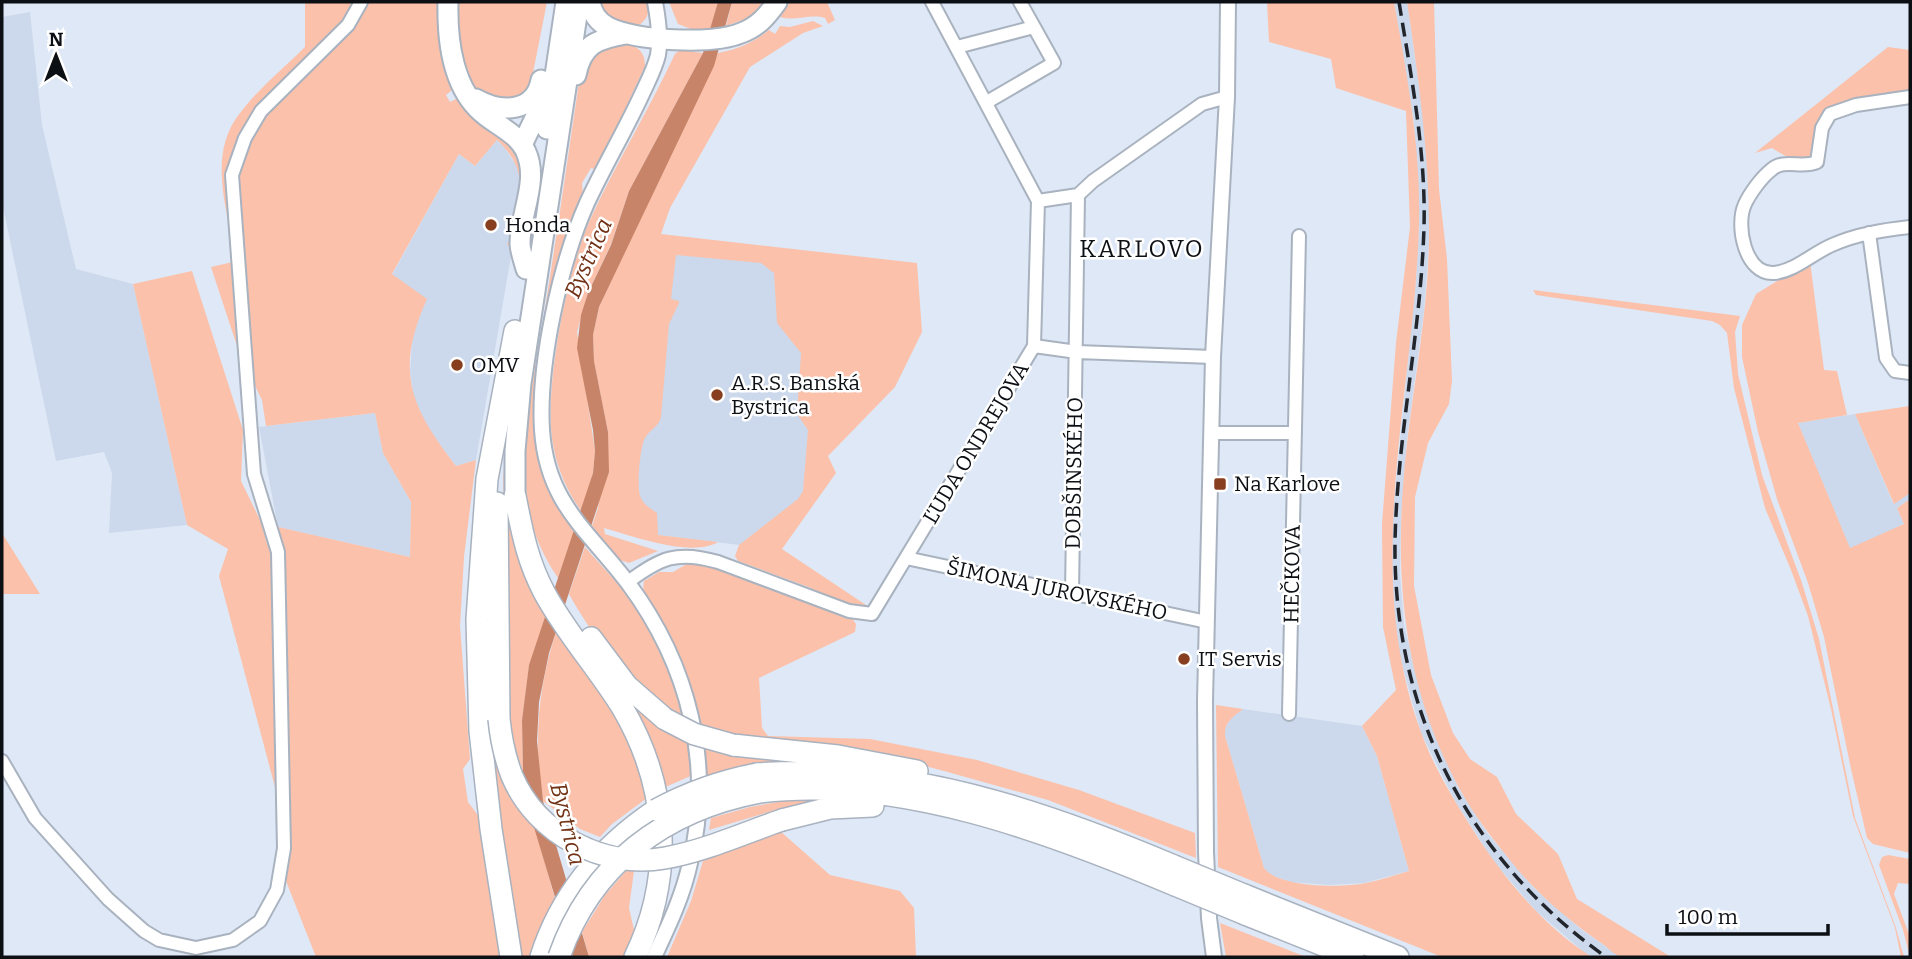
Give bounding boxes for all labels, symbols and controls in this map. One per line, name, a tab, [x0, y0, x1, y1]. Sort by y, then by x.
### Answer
north arrow	[21, 21, 91, 91]
text: N	[49, 28, 64, 51]
place label: Honda	[505, 212, 571, 238]
water label: Bystrica	[558, 214, 618, 302]
marker: Honda	[483, 217, 499, 233]
district label: KARLOVO	[1079, 235, 1205, 263]
place label: OMV	[471, 352, 520, 378]
marker: OMV	[449, 357, 465, 373]
street label: ĽUDA ONDREJOVA	[917, 357, 1035, 529]
place label: A.R.S. Banská Bystrica	[731, 370, 860, 420]
marker: A.R.S. Banská Bystrica	[709, 387, 725, 403]
street label: DOBŠINSKÉHO	[1060, 397, 1088, 549]
place label: Na Karlove	[1234, 471, 1340, 497]
marker: Na Karlove	[1212, 476, 1228, 492]
street label: HEČKOVA	[1278, 524, 1306, 624]
street label: ŠIMONA JUROVSKÉHO	[944, 554, 1170, 626]
place label: IT Servis	[1198, 646, 1282, 672]
marker: IT Servis	[1176, 651, 1192, 667]
water label: Bystrica	[544, 780, 592, 868]
scale bar	[1667, 892, 1828, 936]
text: 100 m	[1678, 904, 1738, 930]

